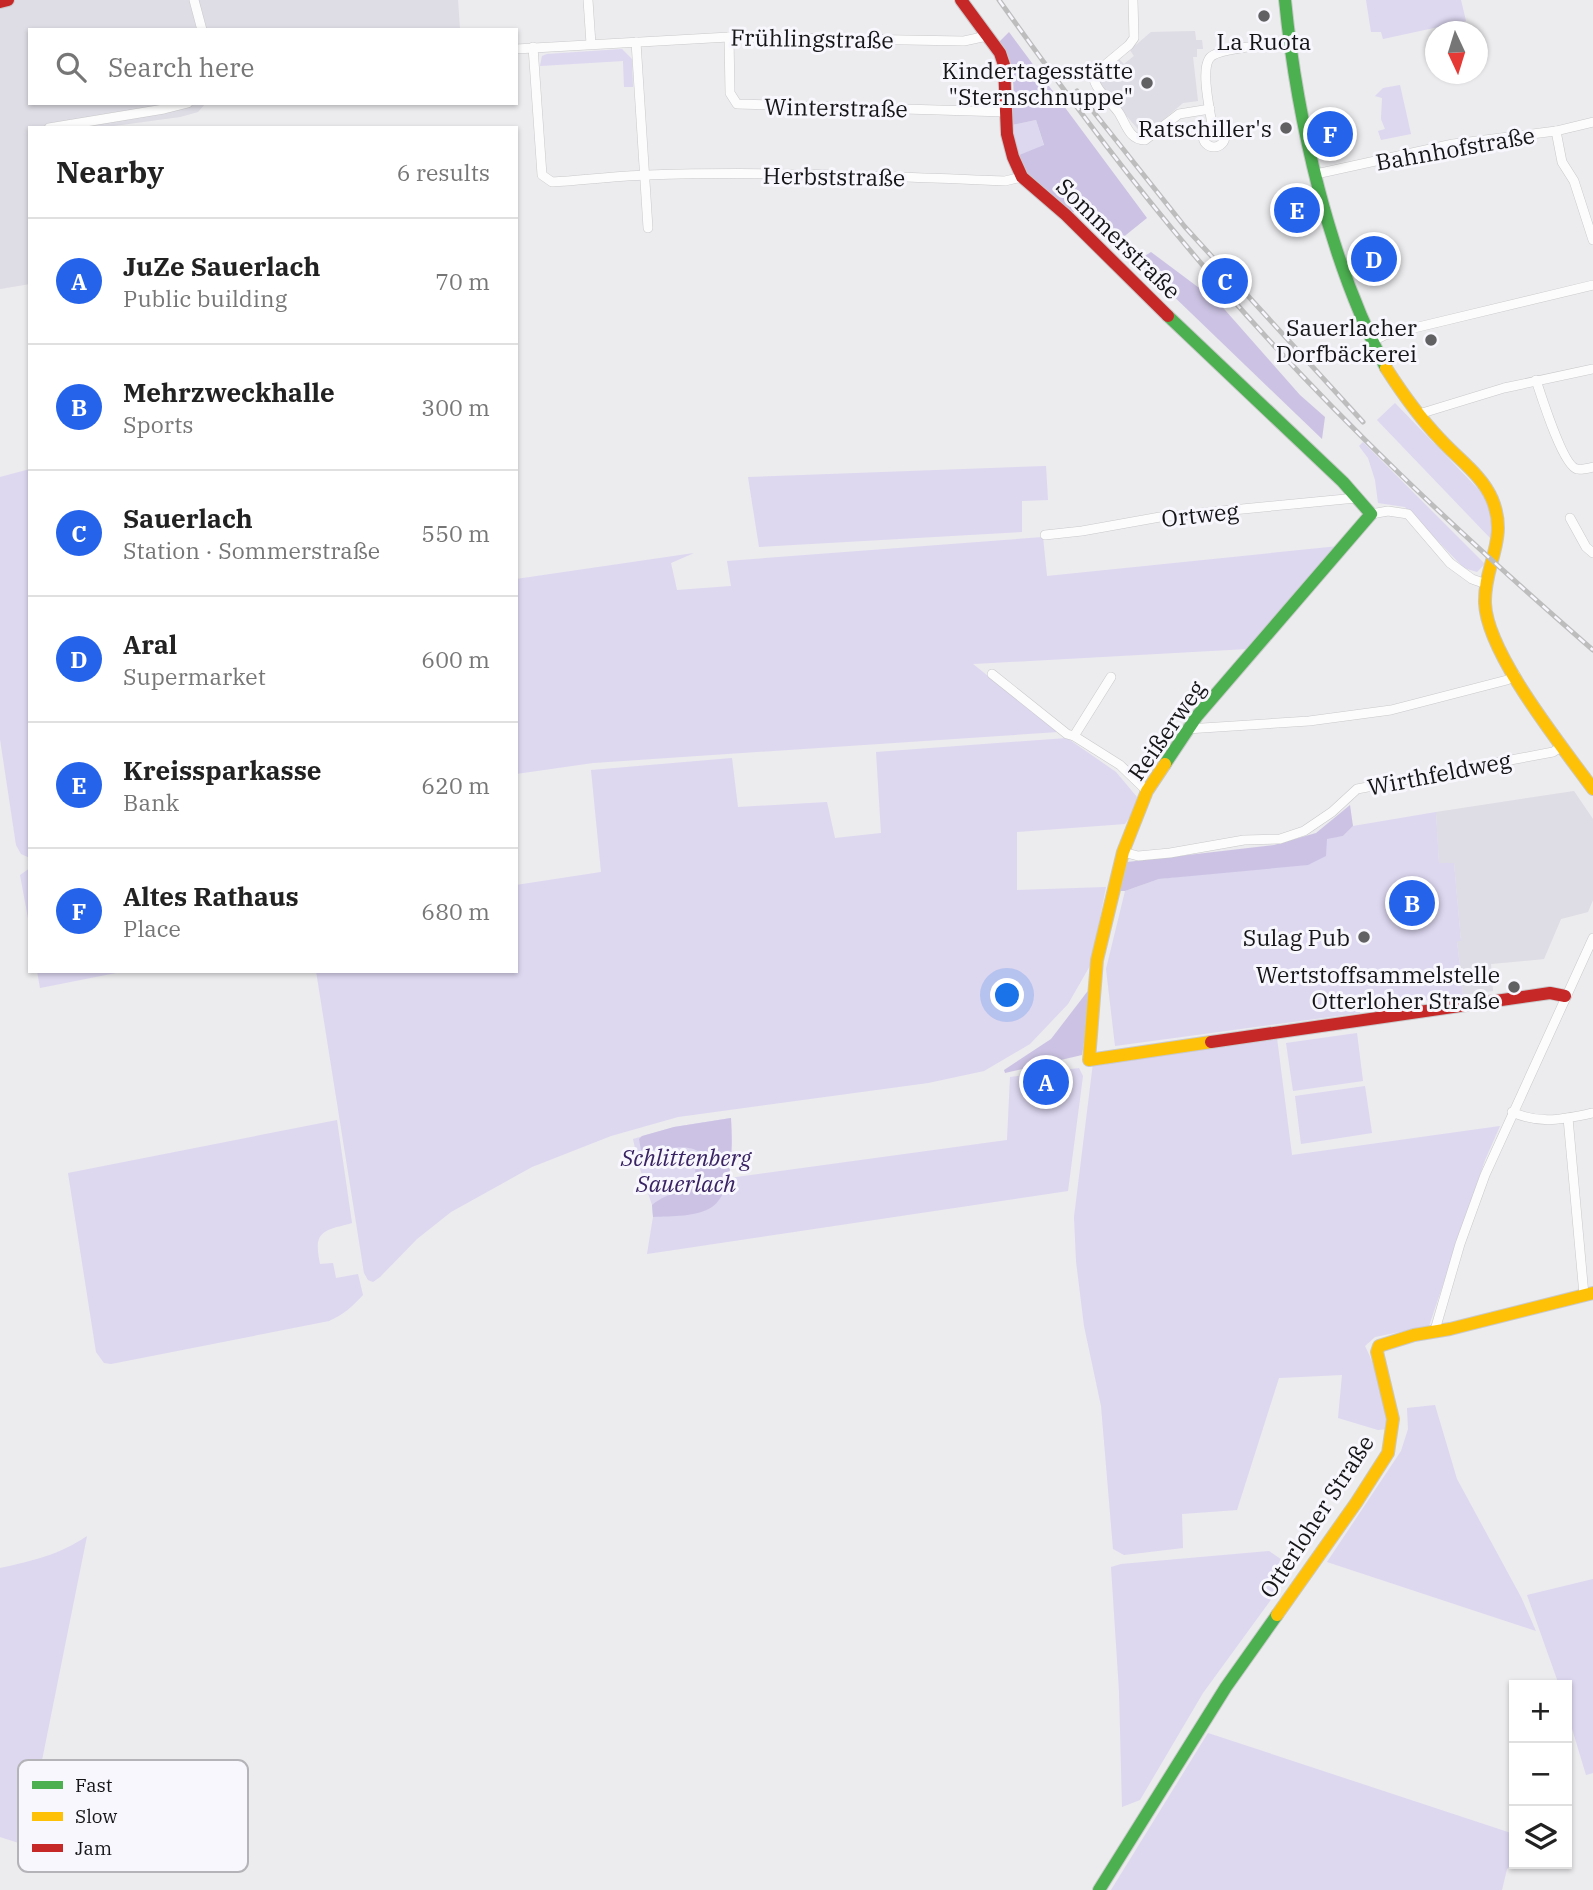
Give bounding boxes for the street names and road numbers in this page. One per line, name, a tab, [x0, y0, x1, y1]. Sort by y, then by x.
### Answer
street label: Frühlingstraße	[730, 22, 894, 54]
street label: Winterstraße	[764, 91, 908, 123]
street label: Bahnhofstraße	[1373, 119, 1537, 177]
street label: Herbststraße	[762, 160, 906, 192]
street label: Sommerstraße	[1050, 171, 1188, 305]
street label: Ortweg	[1160, 495, 1241, 533]
street label: Reißerweg	[1121, 674, 1212, 786]
street label: Wirthfeldweg	[1365, 744, 1514, 802]
street label: Otterloher Straße	[1252, 1429, 1380, 1603]

